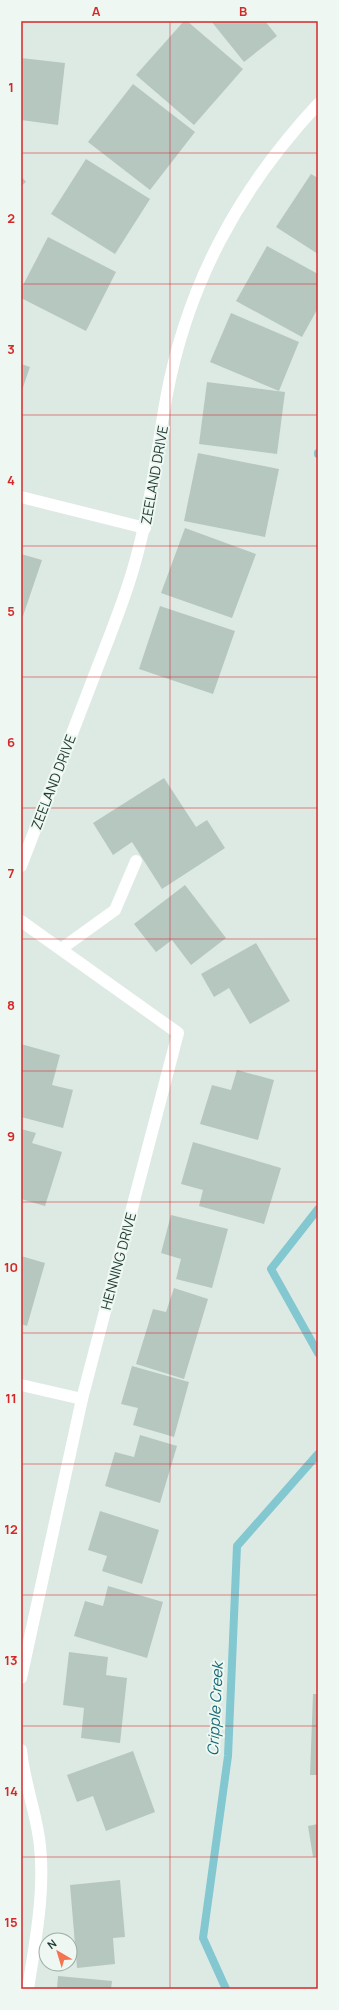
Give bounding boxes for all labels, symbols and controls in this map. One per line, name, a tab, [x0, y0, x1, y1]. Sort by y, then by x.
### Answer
text: A	[92, 2, 101, 20]
text: B	[239, 2, 247, 20]
text: 1	[8, 78, 14, 96]
text: 2	[7, 209, 15, 227]
text: 3	[7, 340, 15, 358]
street label: ZEELAND DRIVE	[136, 424, 172, 526]
text: 4	[7, 471, 15, 489]
text: 5	[7, 602, 15, 620]
street label: ZEELAND DRIVE	[26, 732, 80, 832]
text: 6	[7, 733, 15, 751]
text: 7	[8, 864, 15, 882]
text: 8	[7, 996, 15, 1014]
text: 9	[7, 1127, 15, 1145]
street label: HENNING DRIVE	[96, 1210, 140, 1312]
text: 10	[4, 1258, 18, 1276]
text: 11	[5, 1389, 17, 1407]
text: 12	[4, 1520, 18, 1538]
text: 13	[4, 1651, 18, 1669]
water label: Cripple Creek	[202, 1659, 228, 1756]
text: 14	[4, 1782, 18, 1800]
text: 15	[4, 1913, 18, 1931]
north arrow	[38, 1932, 78, 1972]
text: N	[44, 1935, 59, 1952]

